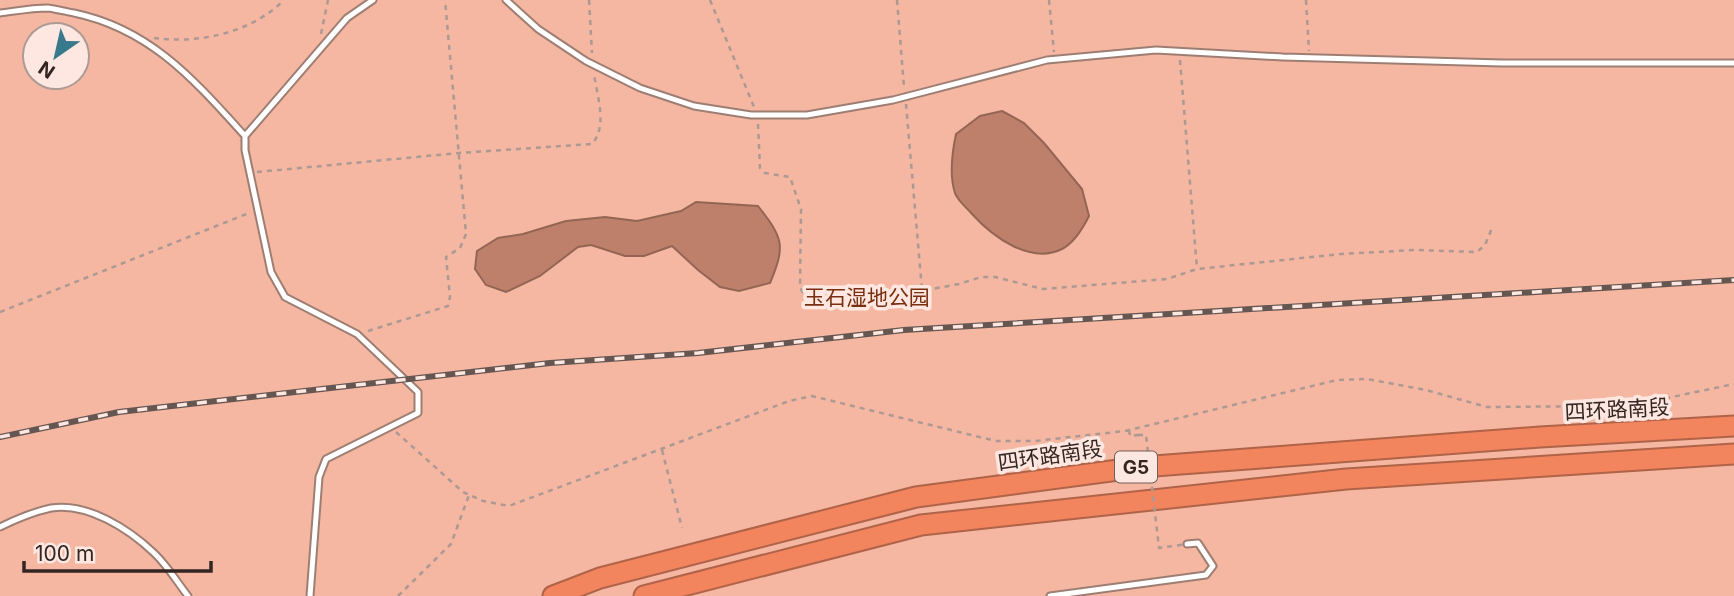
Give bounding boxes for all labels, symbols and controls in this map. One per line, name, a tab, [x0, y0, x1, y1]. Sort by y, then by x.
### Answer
north arrow	[21, 21, 91, 91]
text: N	[34, 56, 59, 83]
park label: 玉石湿地公园	[804, 285, 930, 310]
street label: 四环路南段	[1564, 394, 1670, 425]
street label: 四环路南段	[996, 436, 1104, 475]
road number: G5	[1115, 452, 1157, 482]
scale bar	[24, 530, 212, 574]
text: 100 m	[35, 541, 94, 566]

